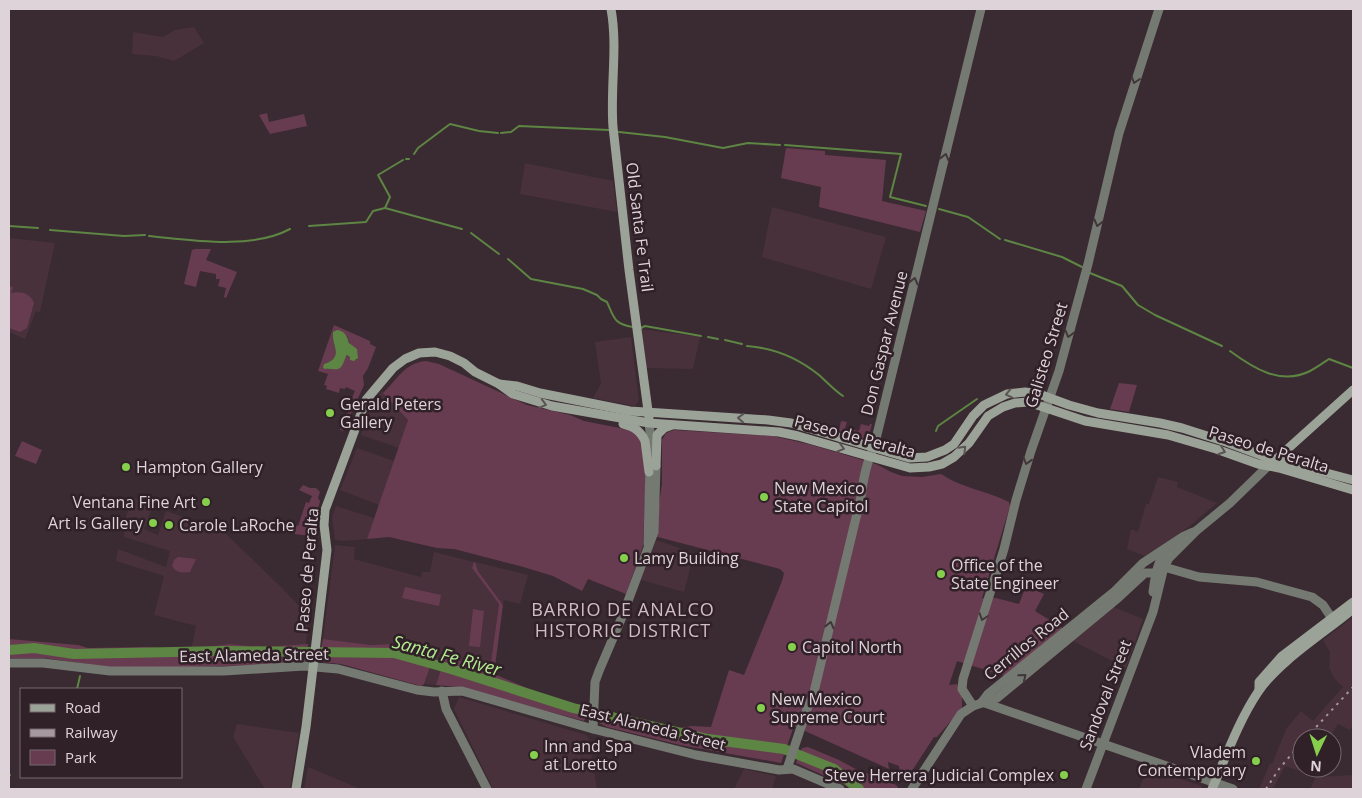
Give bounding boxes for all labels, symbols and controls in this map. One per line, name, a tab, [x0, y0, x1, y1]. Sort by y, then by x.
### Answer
one-way arrow	[1131, 75, 1141, 84]
one-way arrow	[939, 153, 950, 162]
street label: Old Santa Fe Trail	[621, 161, 659, 293]
one-way arrow	[1093, 219, 1104, 228]
street label: Don Gaspar Avenue	[855, 268, 913, 418]
one-way arrow	[909, 277, 919, 285]
street label: Galisteo Street	[1019, 299, 1073, 411]
one-way arrow	[1065, 330, 1075, 338]
one-way arrow	[1005, 388, 1014, 399]
place label: Gerald Peters Gallery	[340, 393, 442, 433]
one-way arrow	[538, 398, 547, 409]
marker: Gerald Peters Gallery	[324, 407, 336, 419]
street label: Paseo de Peralta	[792, 409, 918, 463]
one-way arrow	[737, 413, 745, 424]
street label: Paseo de Peralta	[1206, 420, 1332, 478]
one-way arrow	[837, 443, 845, 453]
one-way arrow	[1217, 445, 1225, 455]
one-way arrow	[957, 446, 966, 455]
place label: Hampton Gallery	[136, 456, 264, 478]
one-way arrow	[1023, 456, 1033, 464]
marker: Hampton Gallery	[120, 461, 132, 473]
place label: New Mexico State Capitol	[774, 477, 868, 517]
place label: Ventana Fine Art	[73, 491, 196, 513]
marker: New Mexico State Capitol	[758, 491, 770, 503]
marker: Ventana Fine Art	[200, 496, 212, 508]
street label: Paseo de Peralta	[291, 507, 323, 633]
place label: Art Is Gallery	[48, 512, 144, 534]
place label: Carole LaRoche	[179, 514, 295, 536]
marker: Art Is Gallery	[147, 517, 159, 529]
marker: Carole LaRoche	[163, 519, 175, 531]
place label: Lamy Building	[634, 547, 739, 569]
marker: Lamy Building	[618, 552, 630, 564]
place label: Office of the State Engineer	[951, 554, 1059, 594]
marker: Office of the State Engineer	[935, 568, 947, 580]
district label: BARRIO DE ANALCO HISTORIC DISTRICT	[531, 597, 715, 642]
street label: Cerrillos Road	[979, 603, 1073, 685]
one-way arrow	[979, 612, 989, 621]
one-way arrow	[824, 621, 835, 630]
water label: Santa Fe River	[390, 629, 505, 681]
place label: Capitol North	[802, 636, 902, 658]
street label: Sandoval Street	[1074, 636, 1136, 753]
marker: Capitol North	[786, 641, 798, 653]
street label: East Alameda Street	[179, 643, 329, 667]
one-way arrow	[1017, 675, 1026, 683]
legend	[20, 688, 182, 778]
place label: New Mexico Supreme Court	[771, 688, 885, 728]
text: Road	[65, 697, 101, 717]
street label: East Alameda Street	[578, 698, 729, 756]
marker: New Mexico Supreme Court	[755, 702, 767, 714]
text: Railway	[65, 722, 118, 742]
north arrow	[1292, 728, 1342, 778]
place label: Inn and Spa at Loretto	[544, 735, 632, 775]
place label: Vladem Contemporary	[1138, 741, 1247, 781]
text: Park	[65, 747, 96, 767]
marker: Inn and Spa at Loretto	[528, 749, 540, 761]
marker: Vladem Contemporary	[1250, 755, 1262, 767]
text: N	[1310, 757, 1322, 776]
place label: Steve Herrera Judicial Complex	[825, 764, 1055, 786]
marker: Steve Herrera Judicial Complex	[1058, 769, 1070, 781]

